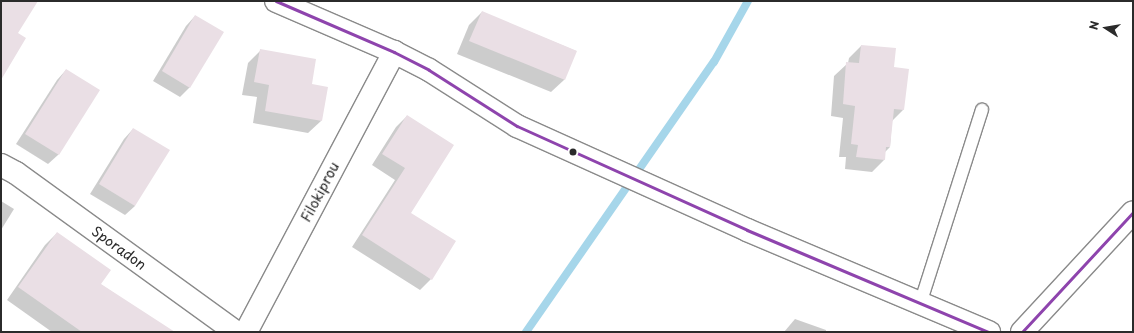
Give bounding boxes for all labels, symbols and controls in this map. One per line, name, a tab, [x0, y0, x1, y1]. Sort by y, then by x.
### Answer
north arrow	[1086, 8, 1126, 48]
text: N	[1085, 19, 1103, 31]
unlabelled marker	[568, 147, 578, 157]
street label: Filokiprou	[297, 159, 343, 225]
street label: Sporadon	[88, 223, 150, 273]

